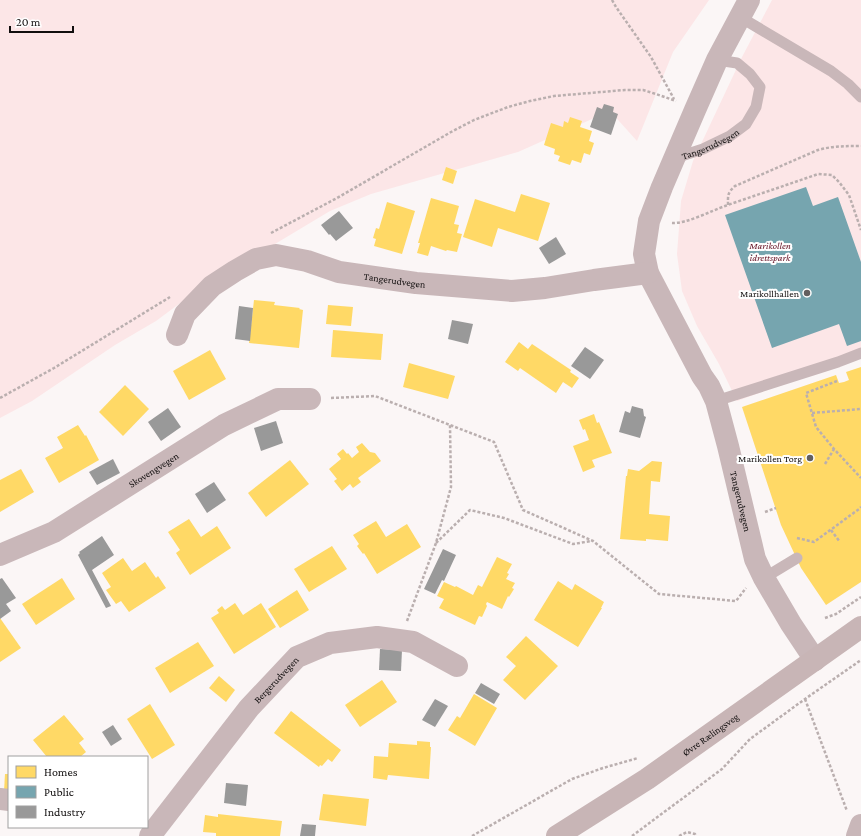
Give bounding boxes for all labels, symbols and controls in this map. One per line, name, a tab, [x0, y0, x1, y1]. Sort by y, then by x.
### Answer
scale bar	[10, 8, 73, 34]
text: 20 m	[16, 15, 41, 29]
street label: Tangerudvegen	[680, 125, 741, 161]
park label: Marikollen idrettspark	[748, 240, 791, 263]
street label: Tangerudvegen	[363, 270, 426, 289]
place label: Marikollhallen	[740, 288, 800, 299]
marker: Marikollhallen	[802, 288, 812, 298]
street label: Skovengvegen	[126, 449, 181, 489]
place label: Marikollen Torg	[738, 453, 802, 464]
marker: Marikollen Torg	[805, 453, 815, 463]
street label: Tangerudvegen	[729, 470, 754, 533]
street label: Bergerudvegen	[251, 653, 301, 705]
street label: Øvre Rælingsveg	[680, 710, 741, 758]
legend	[8, 756, 148, 828]
text: Homes	[44, 765, 78, 779]
text: Public	[44, 785, 74, 799]
text: Industry	[44, 805, 86, 819]

